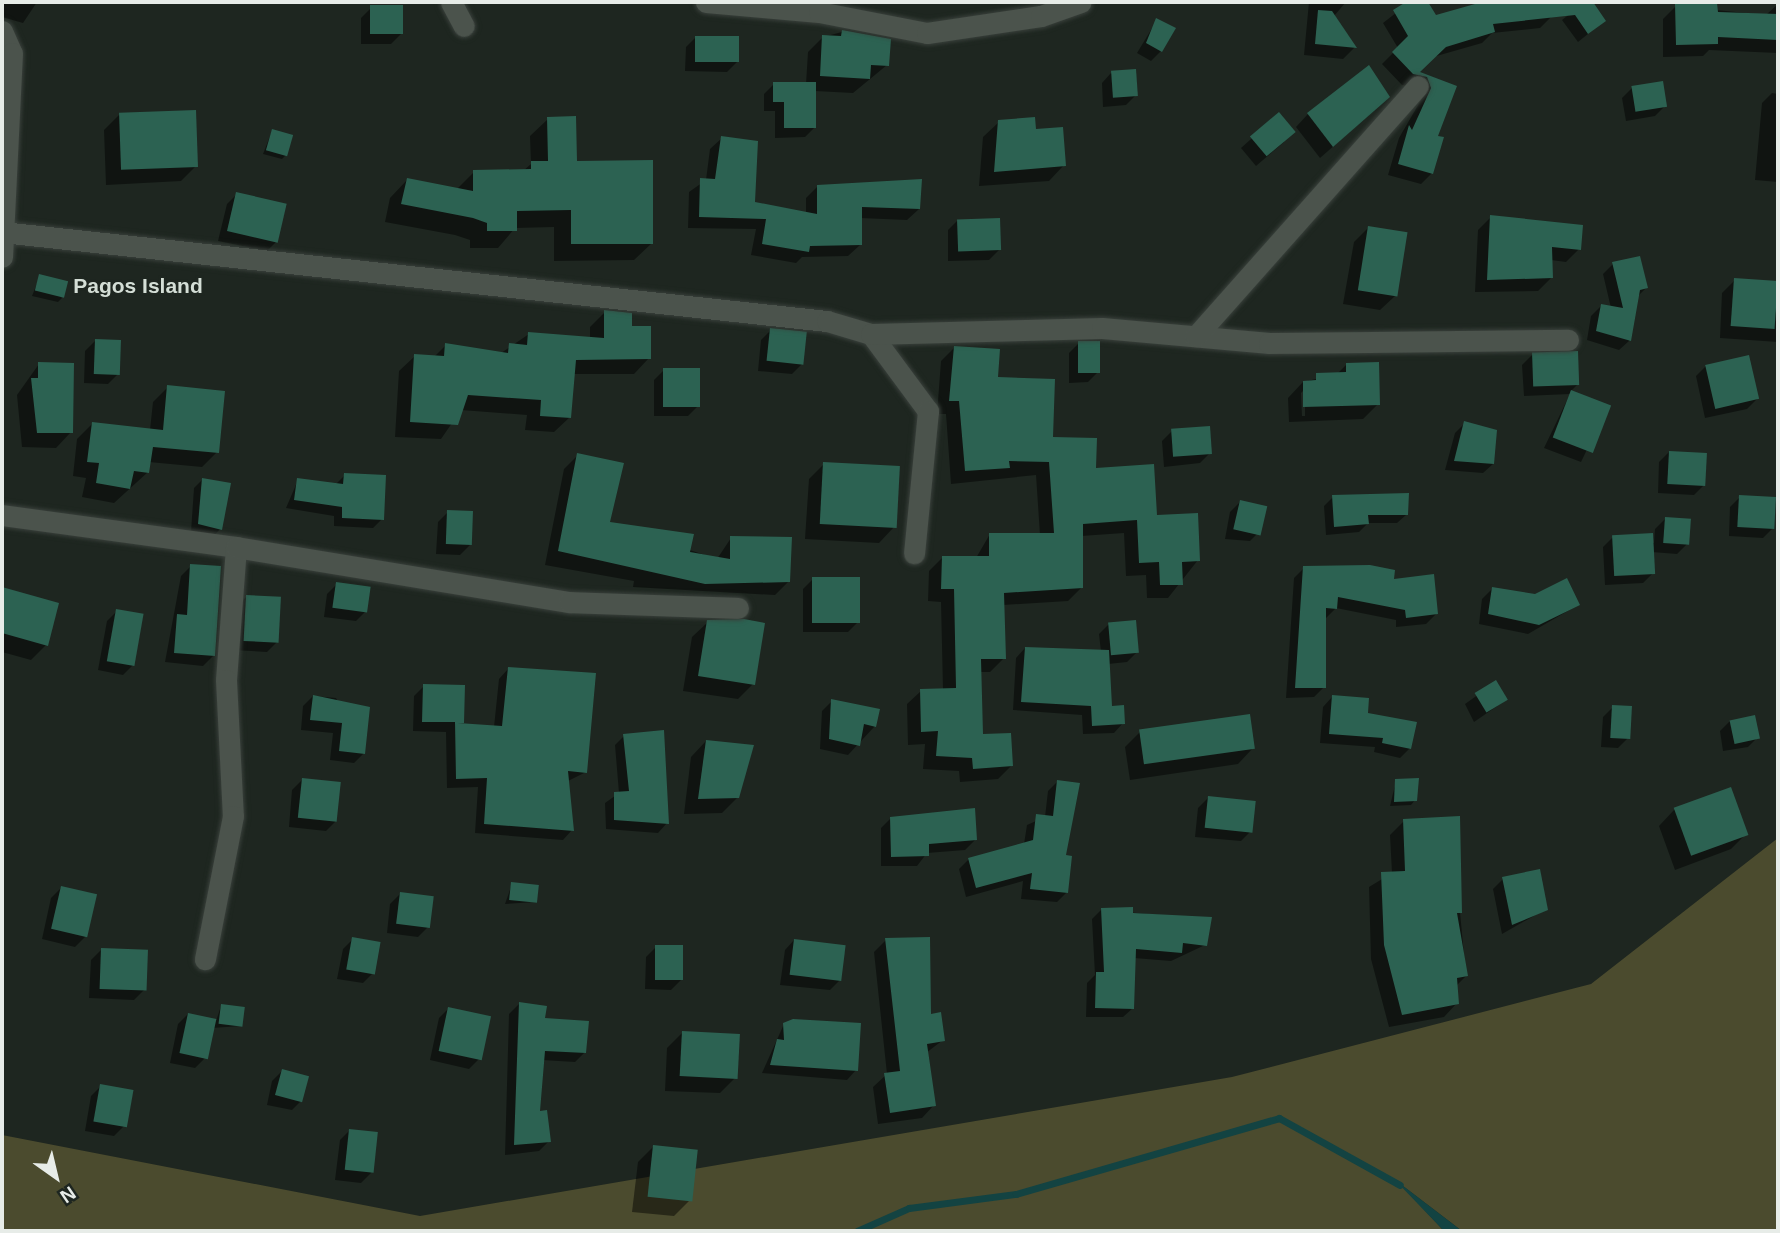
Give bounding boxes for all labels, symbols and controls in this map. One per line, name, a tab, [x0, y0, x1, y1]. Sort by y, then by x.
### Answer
district label: Pagos Island	[73, 273, 203, 299]
north arrow	[21, 1142, 91, 1212]
text: N	[56, 1182, 80, 1207]

